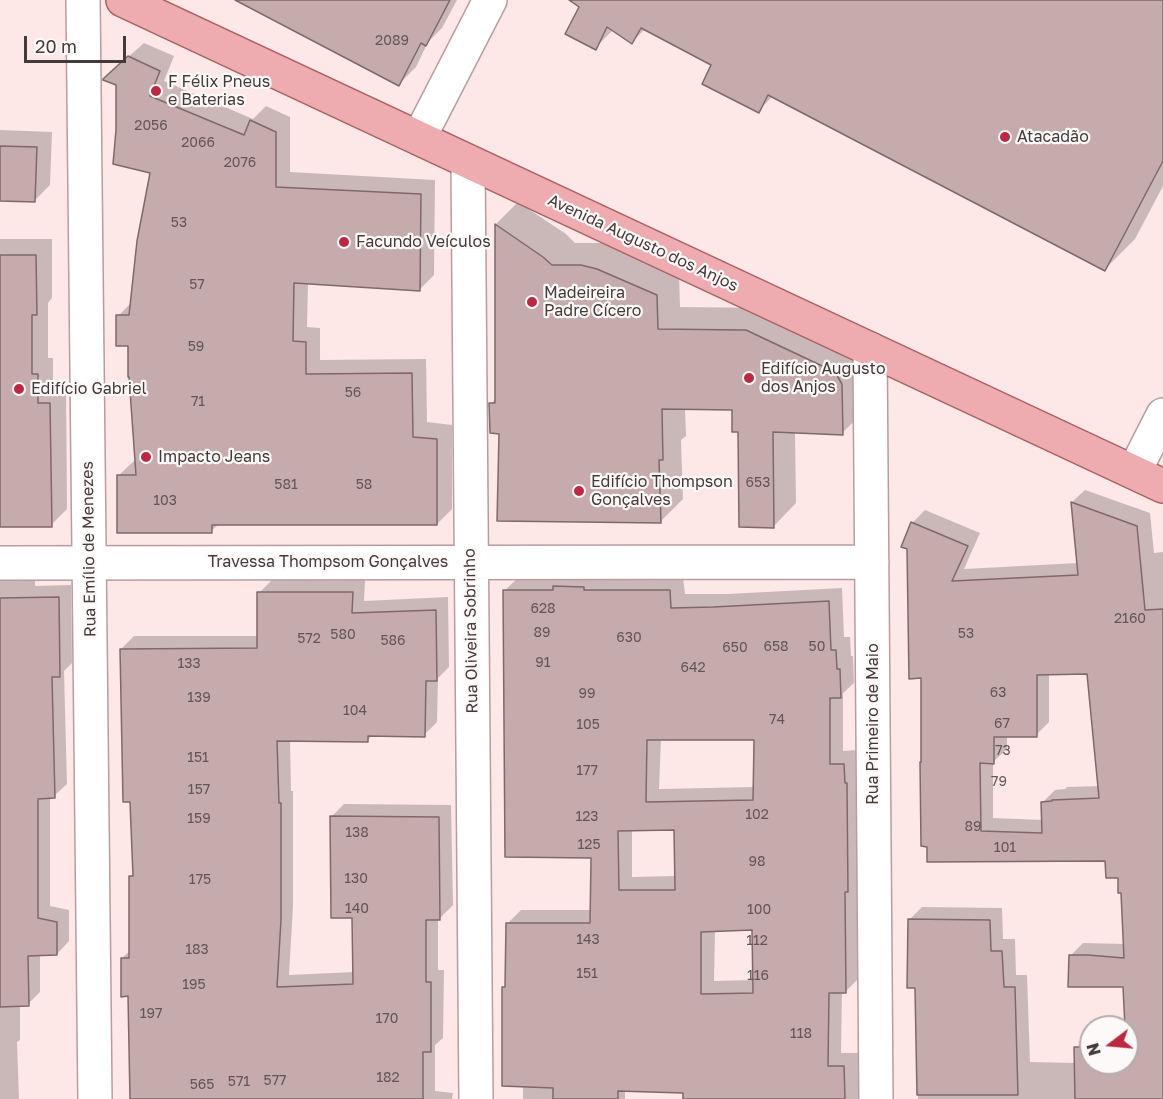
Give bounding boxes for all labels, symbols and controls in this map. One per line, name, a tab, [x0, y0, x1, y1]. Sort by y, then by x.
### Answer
scale bar	[27, 24, 129, 62]
house number: 2089	[375, 33, 409, 49]
text: 20 m	[35, 35, 77, 57]
place label: F Félix Pneus e Baterias	[168, 72, 270, 110]
marker: F Félix Pneus e Baterias	[149, 84, 163, 98]
house number: 2056	[134, 118, 168, 134]
place label: Atacadão	[1017, 127, 1089, 147]
marker: Atacadão	[998, 130, 1012, 144]
house number: 2066	[181, 135, 215, 151]
house number: 2076	[224, 155, 256, 171]
street label: Avenida Augusto dos Anjos	[545, 190, 741, 296]
house number: 53	[171, 215, 187, 231]
place label: Facundo Veículos	[356, 232, 491, 252]
marker: Facundo Veículos	[337, 235, 351, 249]
house number: 57	[189, 277, 205, 293]
place label: Madeireira Padre Cícero	[544, 283, 641, 321]
marker: Madeireira Padre Cícero	[525, 295, 539, 309]
house number: 59	[188, 339, 204, 355]
place label: Edifício Augusto dos Anjos	[761, 359, 886, 397]
marker: Edifício Augusto dos Anjos	[742, 371, 756, 385]
place label: Edifício Gabriel	[31, 379, 147, 399]
marker: Edifício Gabriel	[12, 382, 26, 396]
house number: 56	[345, 385, 361, 401]
house number: 71	[191, 394, 205, 410]
place label: Impacto Jeans	[158, 447, 270, 467]
marker: Impacto Jeans	[139, 450, 153, 464]
street label: Rua Emílio de Menezes	[78, 461, 100, 637]
place label: Edifício Thompson Gonçalves	[591, 472, 733, 510]
house number: 653	[746, 475, 770, 491]
house number: 581	[274, 477, 298, 493]
house number: 58	[356, 477, 372, 493]
marker: Edifício Thompson Gonçalves	[572, 484, 586, 498]
house number: 103	[153, 493, 177, 509]
street label: Rua Oliveira Sobrinho	[460, 548, 482, 714]
street label: Travessa Thompsom Gonçalves	[208, 552, 448, 572]
house number: 628	[530, 601, 556, 617]
house number: 2160	[1114, 611, 1146, 627]
house number: 89	[533, 625, 551, 641]
house number: 53	[958, 626, 974, 642]
house number: 580	[330, 627, 356, 643]
house number: 630	[616, 630, 642, 646]
house number: 572	[297, 631, 321, 647]
house number: 586	[380, 633, 406, 649]
house number: 658	[763, 639, 789, 655]
house number: 50	[809, 639, 825, 655]
house number: 650	[722, 640, 748, 656]
street label: Rua Primeiro de Maio	[863, 643, 883, 805]
house number: 91	[535, 655, 551, 671]
house number: 133	[177, 656, 201, 672]
house number: 642	[680, 660, 706, 676]
house number: 63	[990, 685, 1006, 701]
house number: 99	[579, 686, 595, 702]
house number: 139	[187, 690, 211, 706]
house number: 104	[343, 703, 367, 719]
house number: 74	[769, 712, 785, 728]
house number: 67	[994, 716, 1010, 732]
house number: 105	[576, 717, 600, 733]
house number: 73	[995, 743, 1011, 759]
house number: 151	[187, 750, 209, 766]
house number: 177	[576, 763, 598, 779]
house number: 79	[991, 774, 1007, 790]
house number: 157	[188, 782, 210, 798]
house number: 102	[745, 807, 769, 823]
house number: 123	[575, 809, 599, 825]
house number: 159	[187, 811, 211, 827]
house number: 89	[964, 819, 982, 835]
house number: 138	[345, 825, 369, 841]
house number: 125	[577, 837, 601, 853]
house number: 101	[994, 840, 1016, 856]
house number: 98	[748, 854, 766, 870]
house number: 130	[344, 871, 368, 887]
house number: 175	[189, 872, 211, 888]
house number: 140	[345, 901, 369, 917]
house number: 100	[747, 902, 771, 918]
house number: 143	[576, 932, 600, 948]
house number: 112	[746, 933, 768, 949]
house number: 183	[185, 942, 209, 958]
house number: 151	[576, 966, 598, 982]
house number: 116	[747, 968, 769, 984]
house number: 195	[182, 977, 206, 993]
house number: 197	[140, 1006, 162, 1022]
house number: 170	[376, 1011, 398, 1027]
north arrow	[1079, 1015, 1139, 1075]
house number: 118	[790, 1026, 812, 1042]
text: N	[1082, 1041, 1105, 1058]
house number: 182	[376, 1070, 400, 1086]
house number: 577	[264, 1073, 286, 1089]
house number: 571	[228, 1074, 250, 1090]
house number: 565	[190, 1077, 214, 1093]

